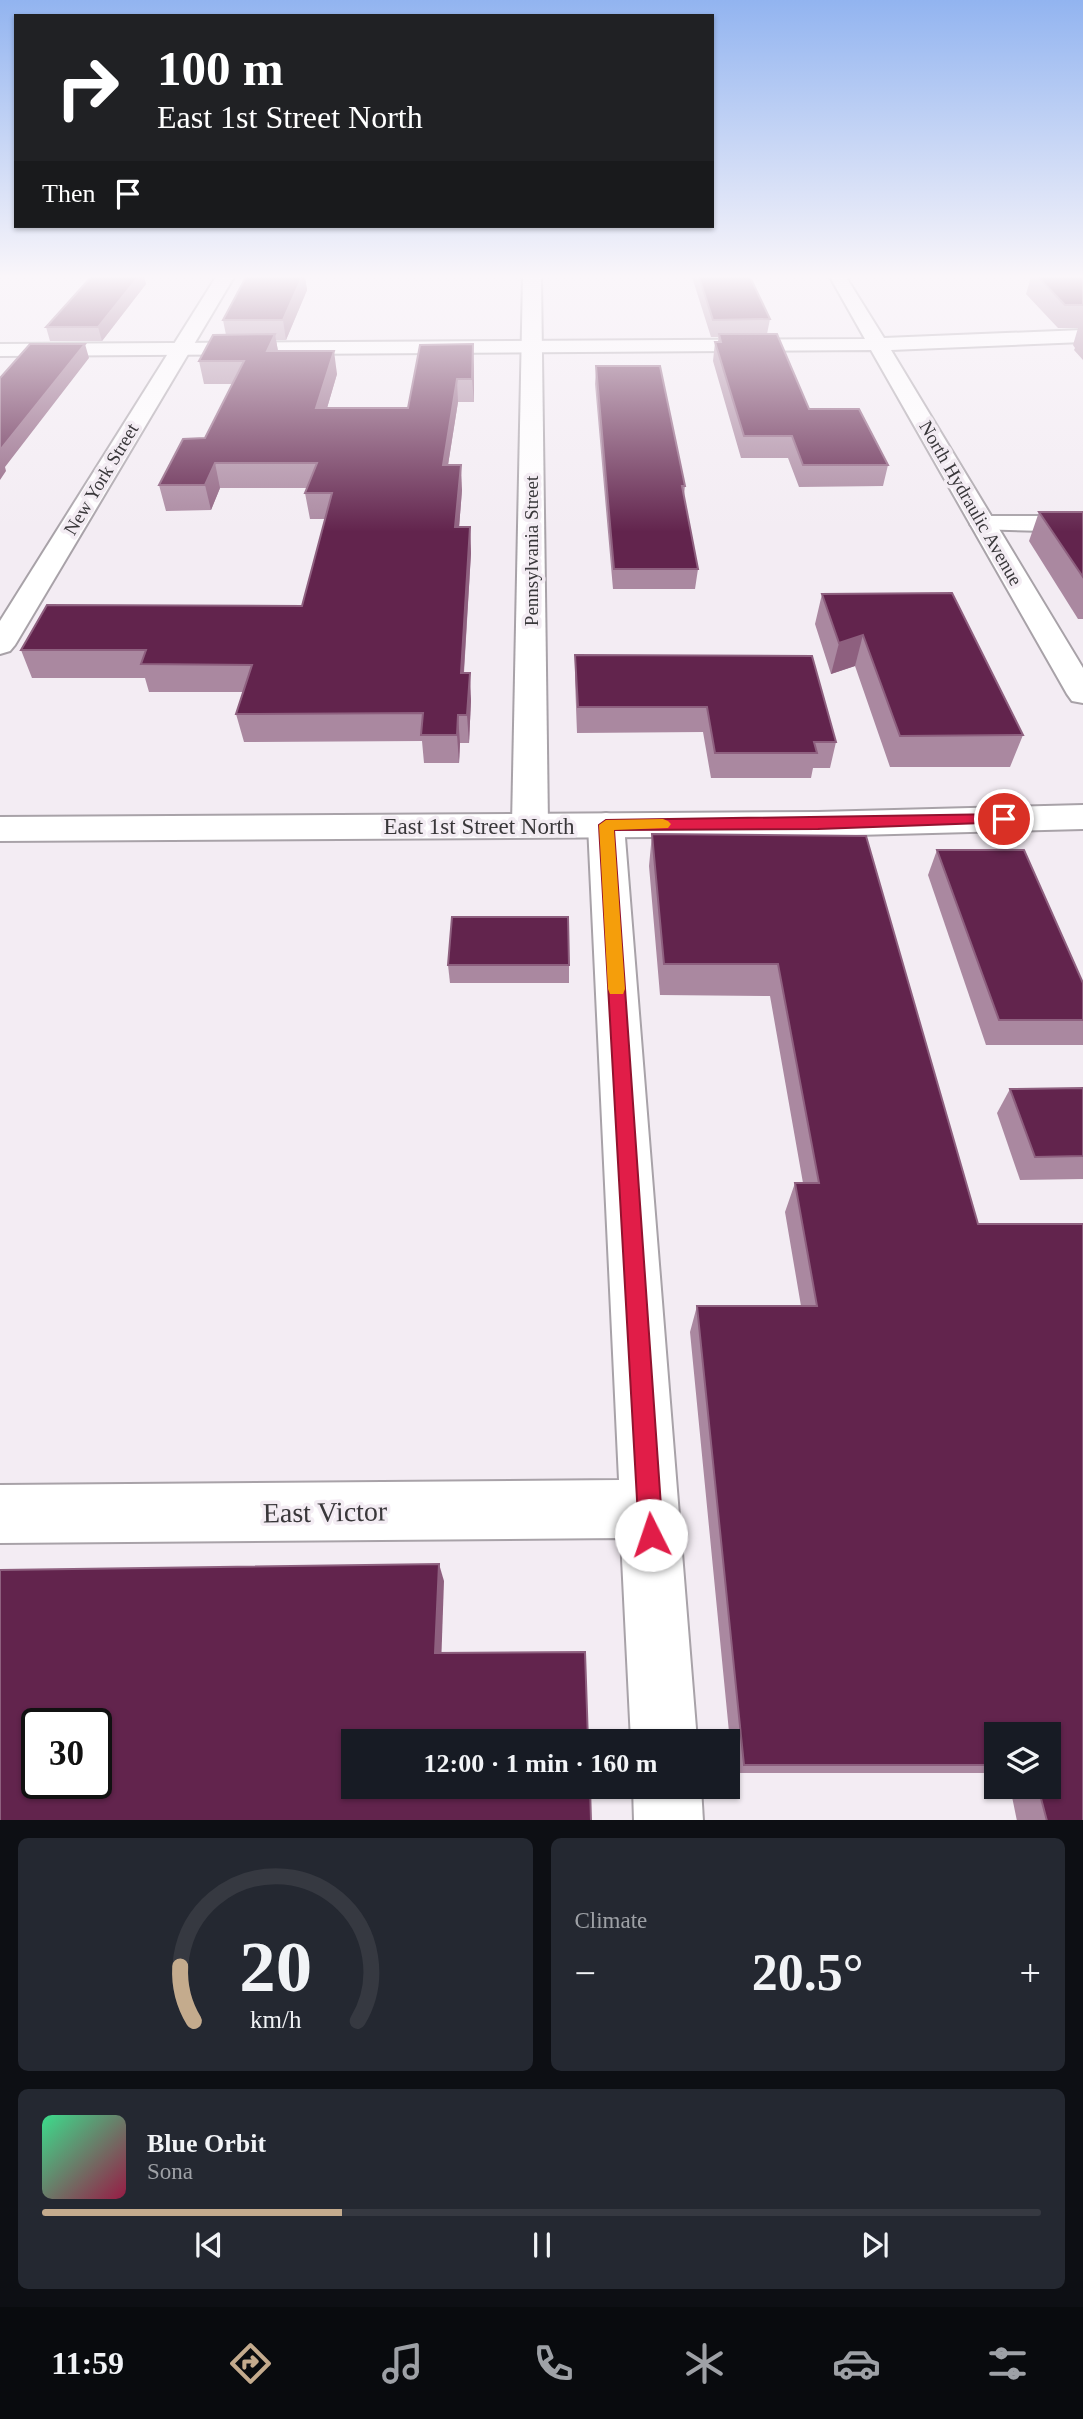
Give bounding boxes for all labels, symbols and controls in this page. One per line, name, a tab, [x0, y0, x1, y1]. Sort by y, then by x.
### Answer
text: 100 m	[157, 41, 284, 96]
icon: right	[42, 42, 133, 133]
text: East 1st Street North	[157, 99, 423, 135]
icon: arrive	[109, 175, 147, 213]
text: Then	[42, 179, 95, 208]
street label: North Hydraulic Avenue	[915, 417, 1027, 589]
street label: New York Street	[60, 419, 143, 538]
street label: Pennsylvania Street	[521, 475, 542, 626]
pin	[974, 789, 1034, 849]
icon: arrive	[985, 800, 1023, 838]
street label: East 1st Street North	[384, 814, 575, 839]
street label: East Victor	[262, 1495, 388, 1529]
position arrow	[614, 1498, 688, 1572]
speed limit sign: 30	[21, 1708, 112, 1799]
map controls	[984, 1722, 1061, 1799]
button: layers	[984, 1722, 1061, 1799]
text: 12:00 · 1 min · 160 m	[424, 1749, 658, 1778]
text: Climate	[575, 1908, 647, 1933]
text: 20	[239, 1926, 312, 2007]
text: 20.5°	[752, 1944, 864, 2001]
text: −	[575, 1952, 596, 1994]
text: +	[1020, 1952, 1041, 1994]
text: km/h	[250, 2005, 301, 2032]
text: Blue Orbit	[147, 2129, 266, 2158]
text: Sona	[147, 2159, 193, 2184]
icon: previous	[190, 2226, 228, 2264]
icon: pause	[523, 2226, 561, 2264]
icon: next	[856, 2226, 894, 2264]
icon: directions	[226, 2339, 275, 2388]
icon: music	[378, 2339, 427, 2388]
icon: phone	[529, 2339, 578, 2388]
icon: climate	[680, 2339, 729, 2388]
icon: car	[832, 2339, 881, 2388]
icon: filters	[983, 2339, 1032, 2388]
text: 11:59	[51, 2345, 124, 2381]

